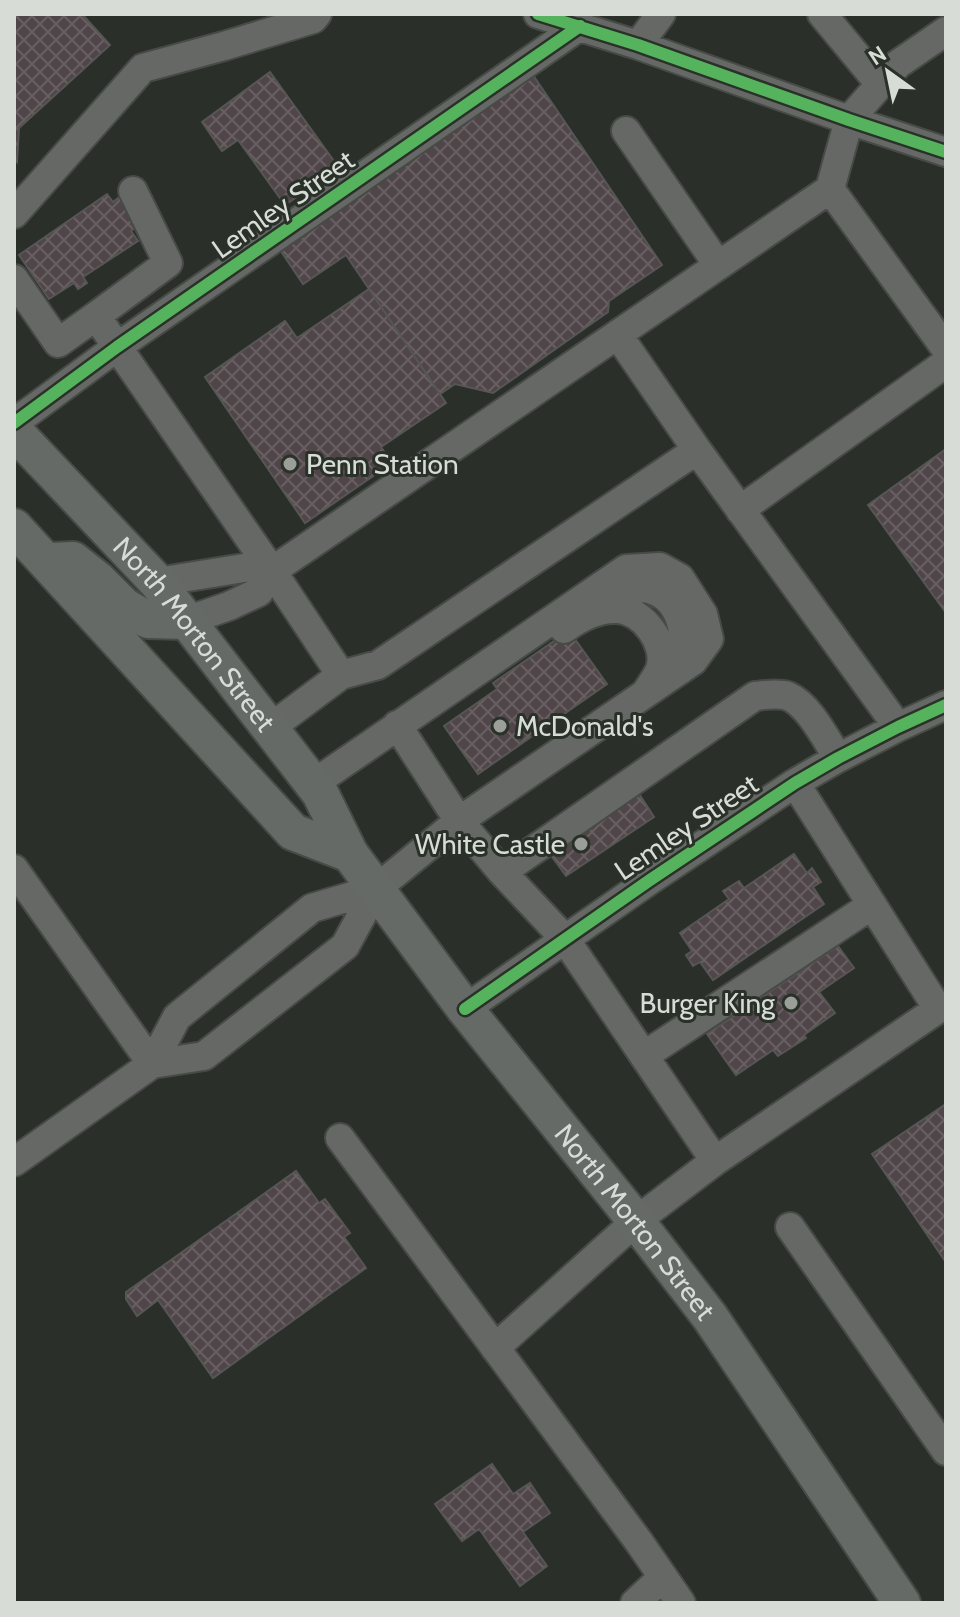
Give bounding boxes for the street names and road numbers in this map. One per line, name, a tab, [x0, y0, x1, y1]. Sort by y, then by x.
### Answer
street label: Lemley Street	[205, 143, 361, 265]
street label: North Morton Street	[106, 530, 283, 738]
street label: Lemley Street	[608, 767, 764, 887]
street label: North Morton Street	[547, 1117, 723, 1326]

